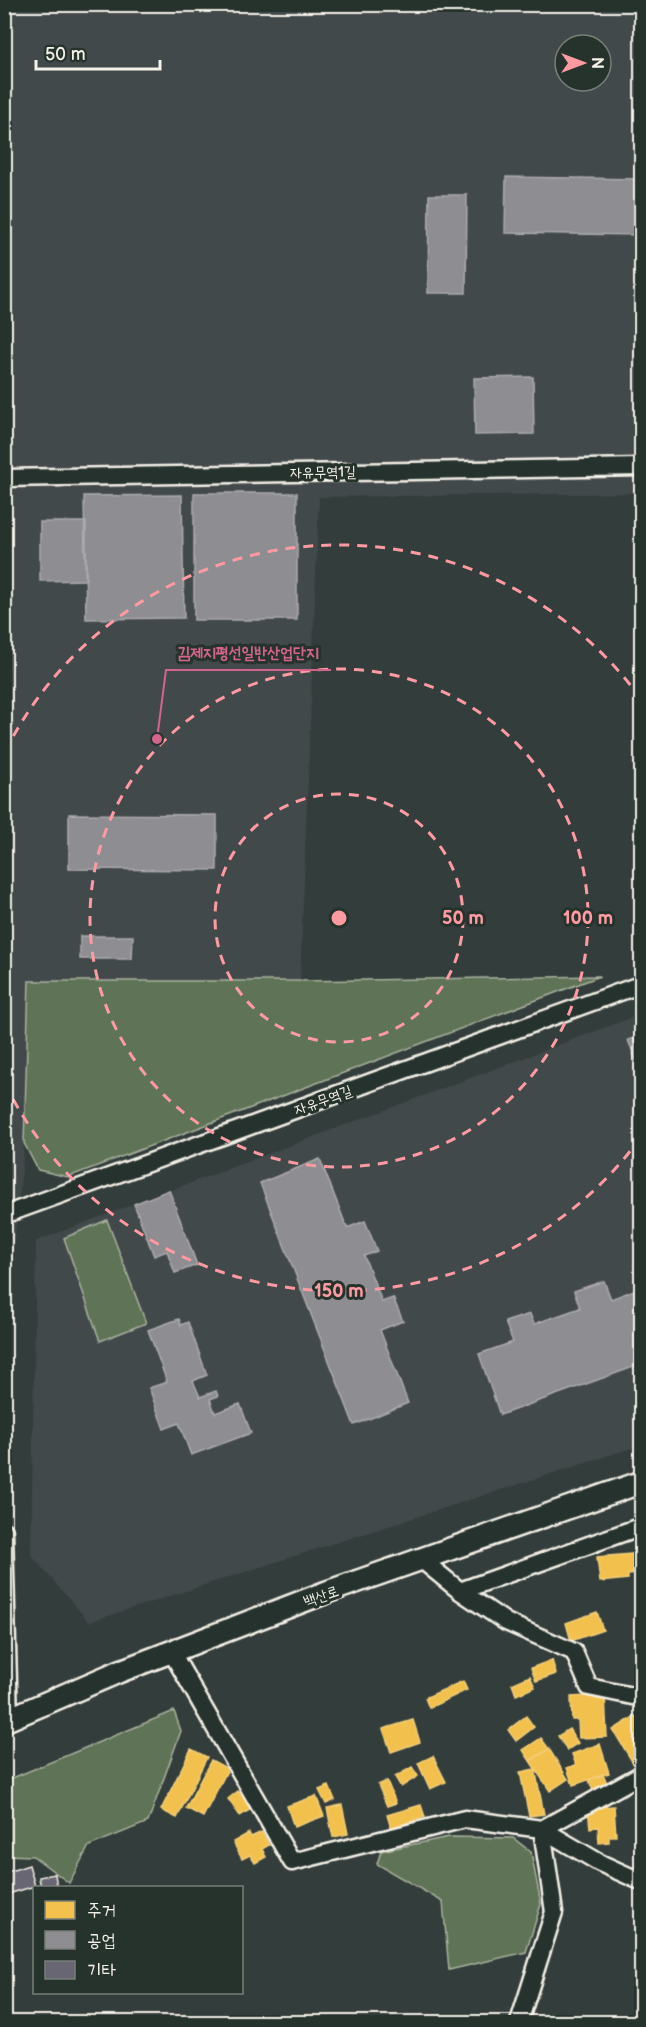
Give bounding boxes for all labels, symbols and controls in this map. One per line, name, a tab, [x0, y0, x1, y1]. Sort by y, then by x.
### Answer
scale bar	[36, 33, 160, 71]
north arrow	[553, 33, 613, 93]
text: 50 m	[45, 44, 86, 65]
text: N	[587, 57, 606, 69]
street label: 자유무역1길	[290, 462, 356, 483]
callout: 김제지평선일반산업단지	[166, 636, 331, 670]
text: 김제지평선일반산업단지	[177, 644, 319, 663]
centre of rings	[329, 908, 349, 928]
text: 50 m	[442, 908, 484, 929]
text: 100 m	[563, 908, 613, 929]
street label: 자유무역길	[292, 1081, 355, 1120]
text: 150 m	[314, 1281, 364, 1302]
street label: 백산로	[301, 1582, 341, 1611]
legend	[33, 1886, 243, 1994]
text: 주거	[87, 1900, 116, 1921]
text: 공업	[87, 1930, 116, 1951]
text: 기타	[87, 1960, 116, 1981]

